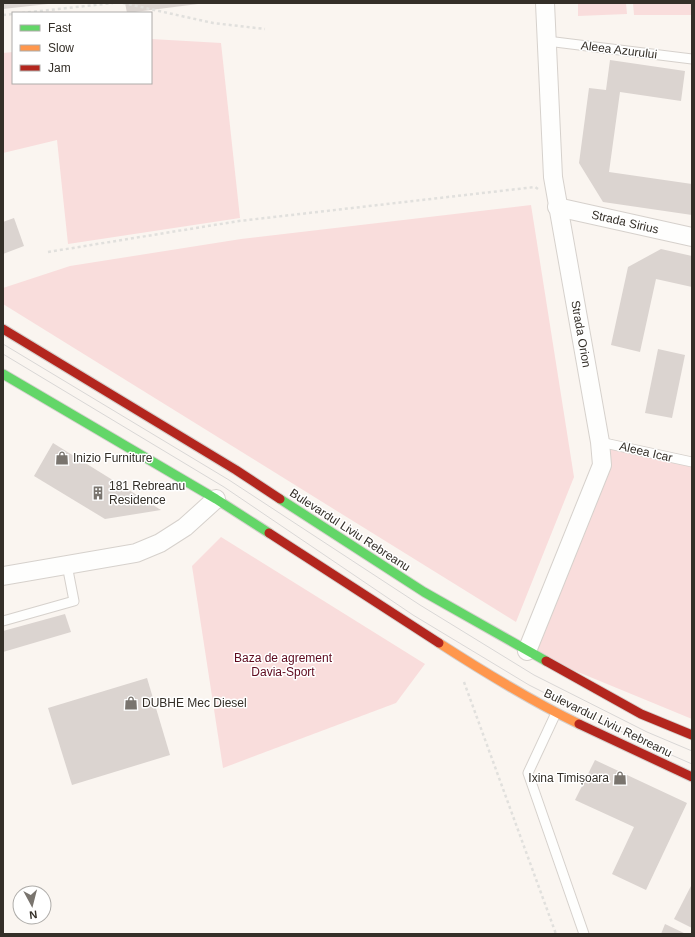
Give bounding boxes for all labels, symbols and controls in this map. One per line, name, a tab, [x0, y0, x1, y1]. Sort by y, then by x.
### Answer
legend	[12, 12, 152, 84]
text: Fast	[48, 21, 72, 35]
street label: Aleea Azurului	[580, 38, 658, 62]
text: Slow	[48, 41, 74, 55]
text: Jam	[48, 61, 71, 75]
street label: Strada Sirius	[590, 207, 660, 237]
street label: Strada Orion	[568, 299, 594, 369]
street label: Aleea Icar	[618, 439, 674, 465]
shop icon: Inizio Furniture	[54, 450, 70, 466]
place label: Inizio Furniture	[73, 451, 153, 465]
place label: 181 Rebreanu Residence	[109, 479, 185, 507]
building icon: 181 Rebreanu Residence	[90, 485, 106, 501]
street label: Bulevardul Liviu Rebreanu	[287, 486, 413, 574]
park label: Baza de agrement Davia-Sport	[234, 651, 333, 679]
street label: Bulevardul Liviu Rebreanu	[542, 686, 674, 760]
shop icon: DUBHE Mec Diesel	[123, 695, 139, 711]
place label: DUBHE Mec Diesel	[142, 696, 247, 710]
shop icon: Ixina Timișoara	[612, 770, 628, 786]
place label: Ixina Timișoara	[528, 771, 609, 785]
north arrow	[12, 885, 52, 925]
text: N	[28, 908, 38, 921]

